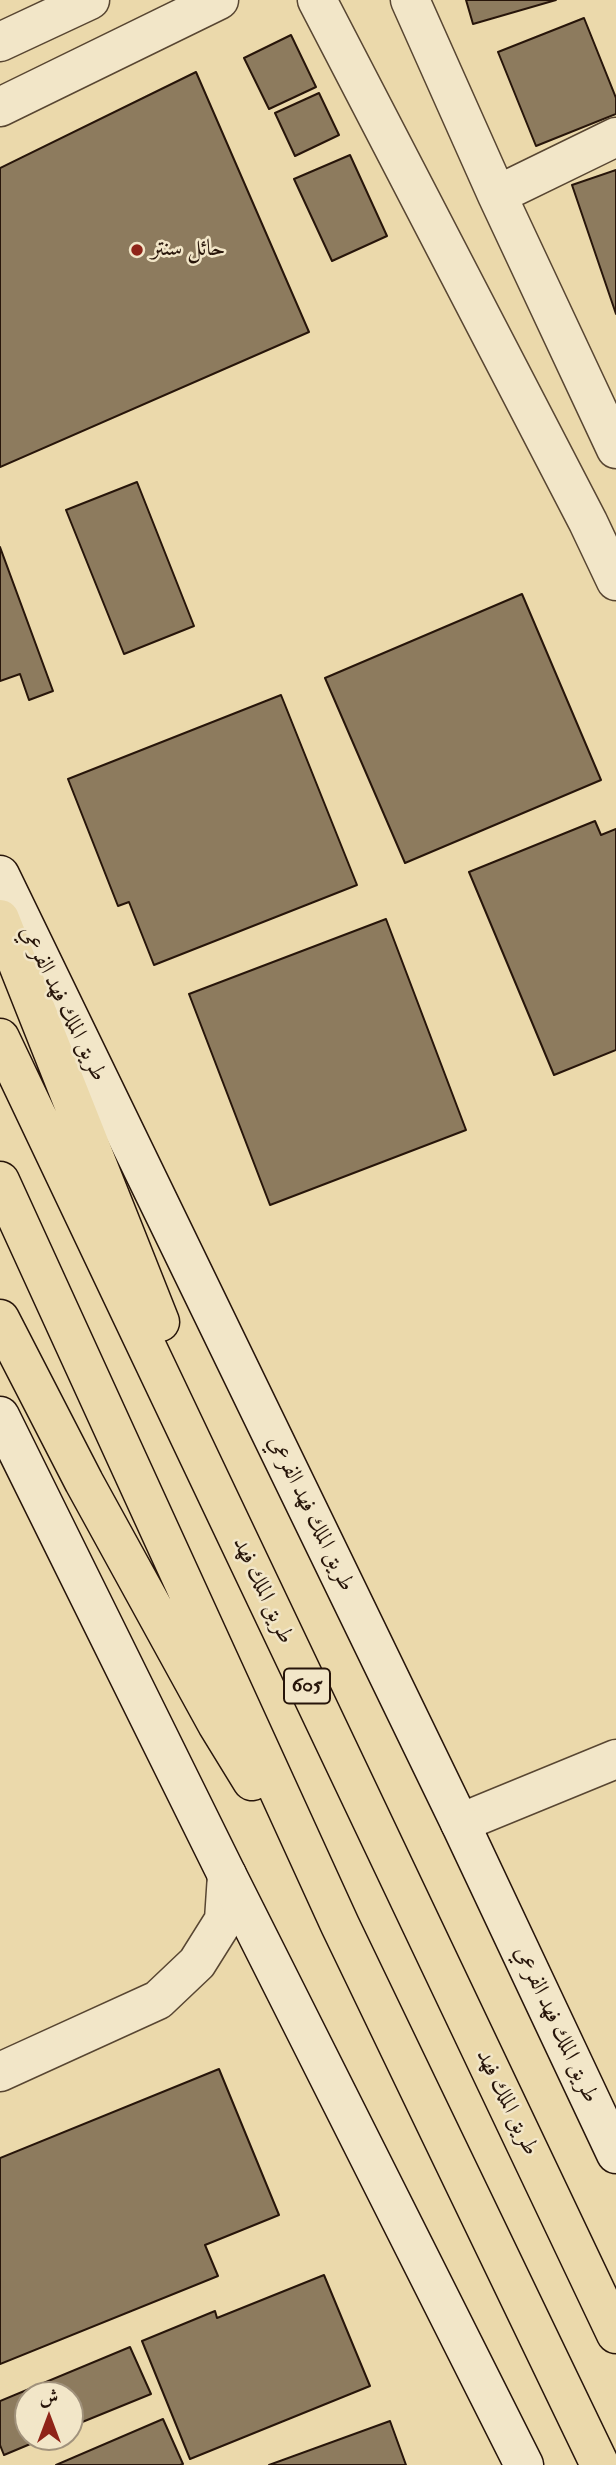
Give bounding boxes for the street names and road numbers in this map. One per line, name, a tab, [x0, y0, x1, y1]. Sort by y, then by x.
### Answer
street label: طريق الملك فهد الفرعي	[12, 922, 112, 1086]
street label: طريق الملك فهد الفرعي	[260, 1432, 360, 1596]
street label: طريق الملك فهد	[225, 1533, 299, 1649]
road number: 605	[284, 1668, 330, 1704]
street label: طريق الملك فهد الفرعي	[507, 1942, 603, 2108]
street label: طريق الملك فهد	[468, 2045, 544, 2161]

